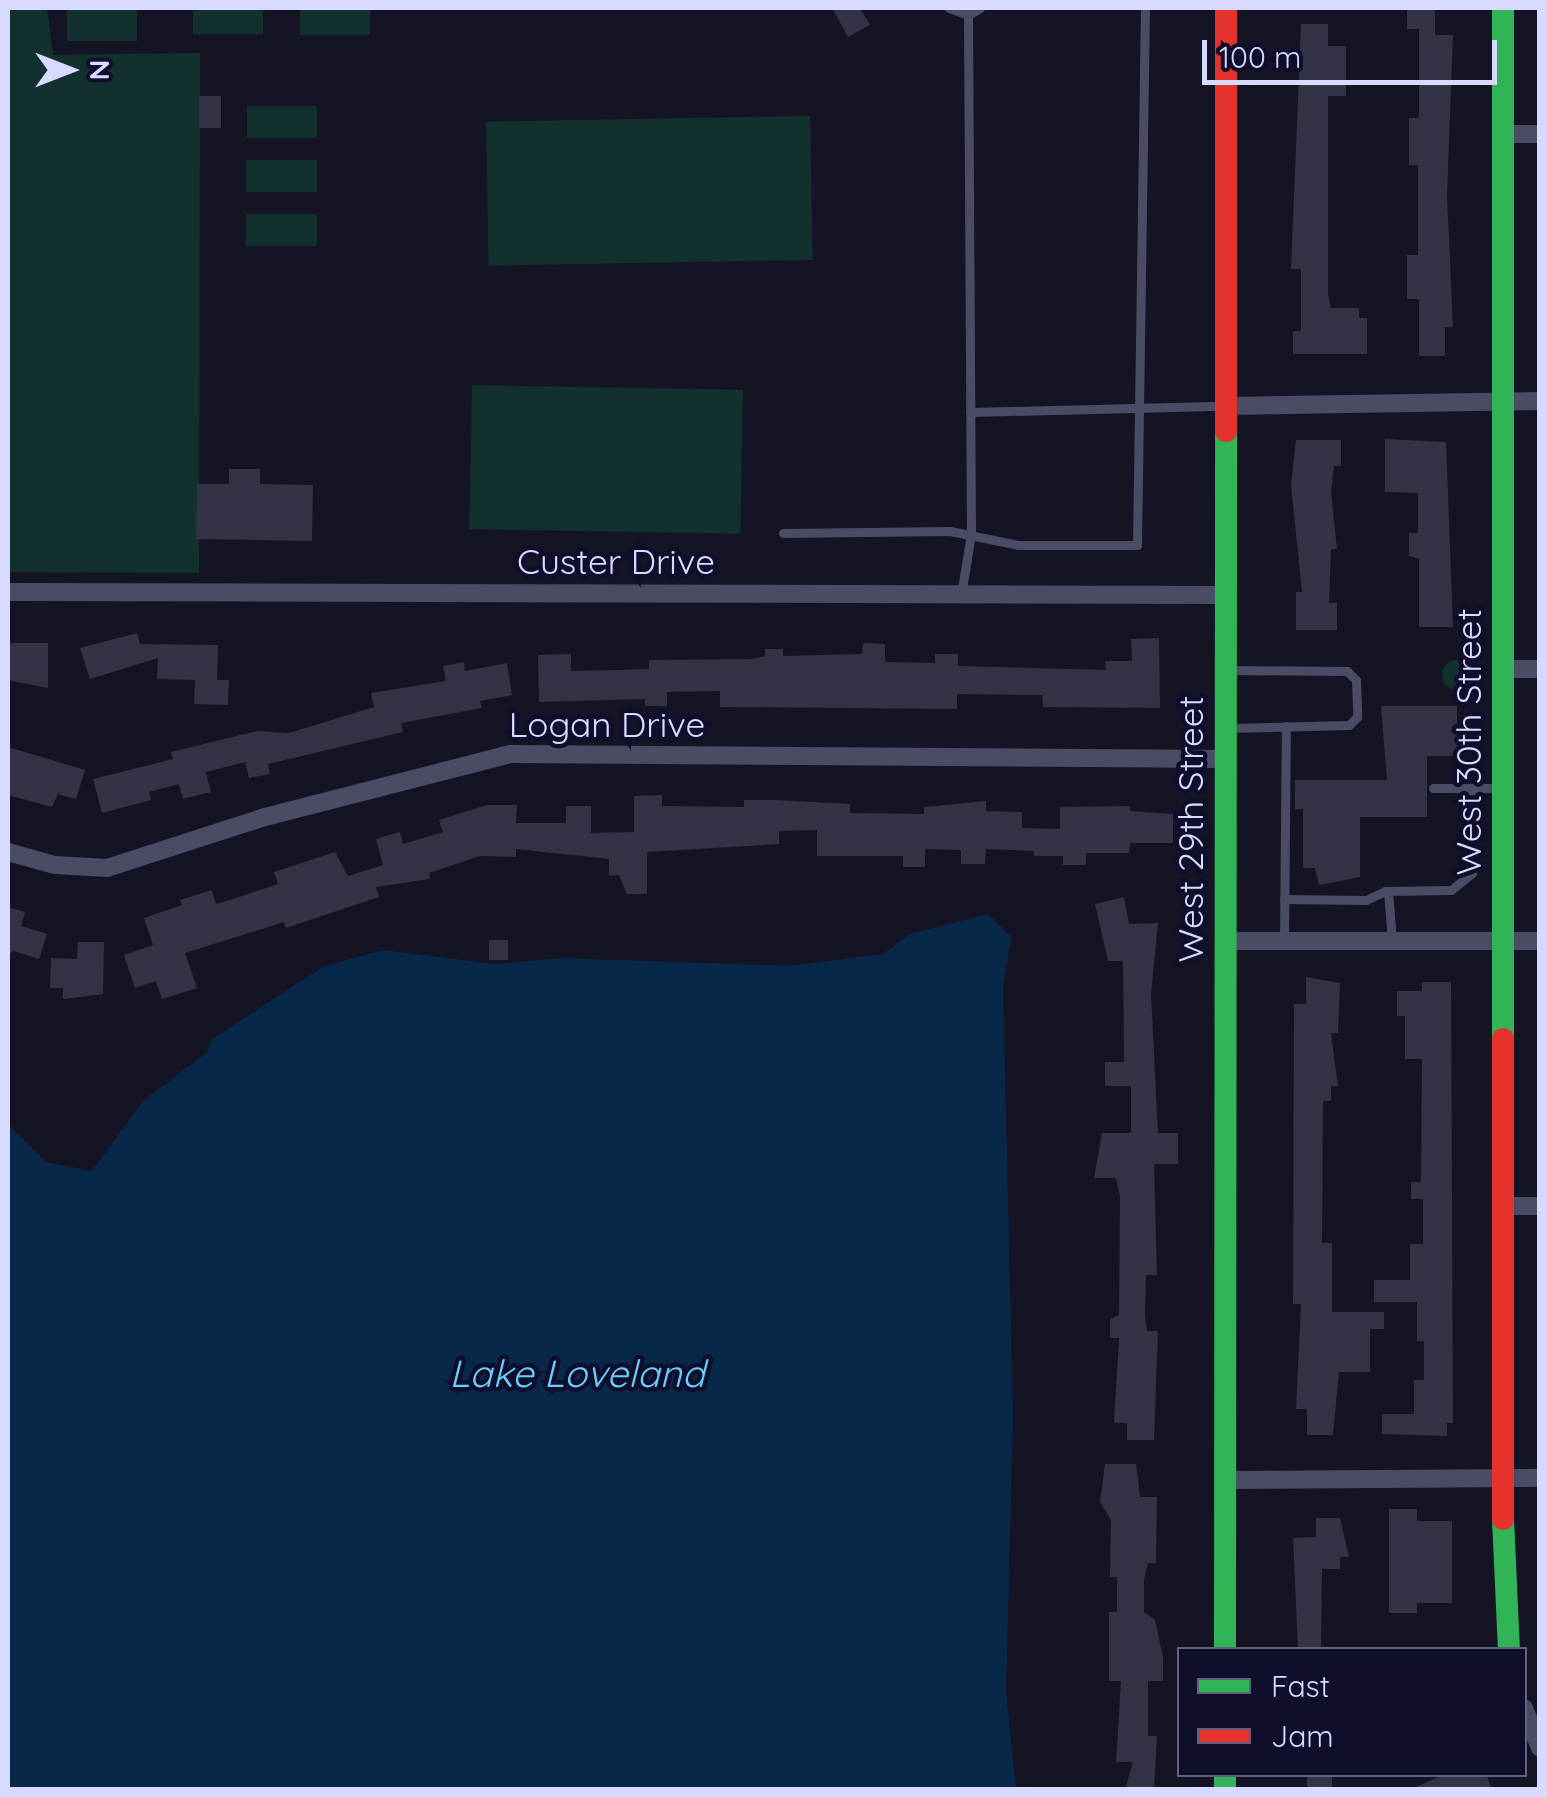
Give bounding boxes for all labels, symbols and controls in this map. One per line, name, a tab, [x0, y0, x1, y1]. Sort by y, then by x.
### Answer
north arrow	[20, 20, 120, 120]
scale bar	[1207, 20, 1502, 82]
text: 100 m	[1219, 38, 1301, 76]
text: N	[83, 60, 118, 80]
street label: Custer Drive	[517, 540, 715, 582]
street label: West 30th Street	[1447, 608, 1489, 876]
street label: West 29th Street	[1169, 696, 1211, 962]
street label: Logan Drive	[509, 703, 705, 745]
water label: Lake Loveland	[449, 1351, 705, 1397]
legend	[1177, 1647, 1527, 1777]
text: Fast	[1271, 1667, 1330, 1705]
text: Jam	[1271, 1717, 1334, 1755]

